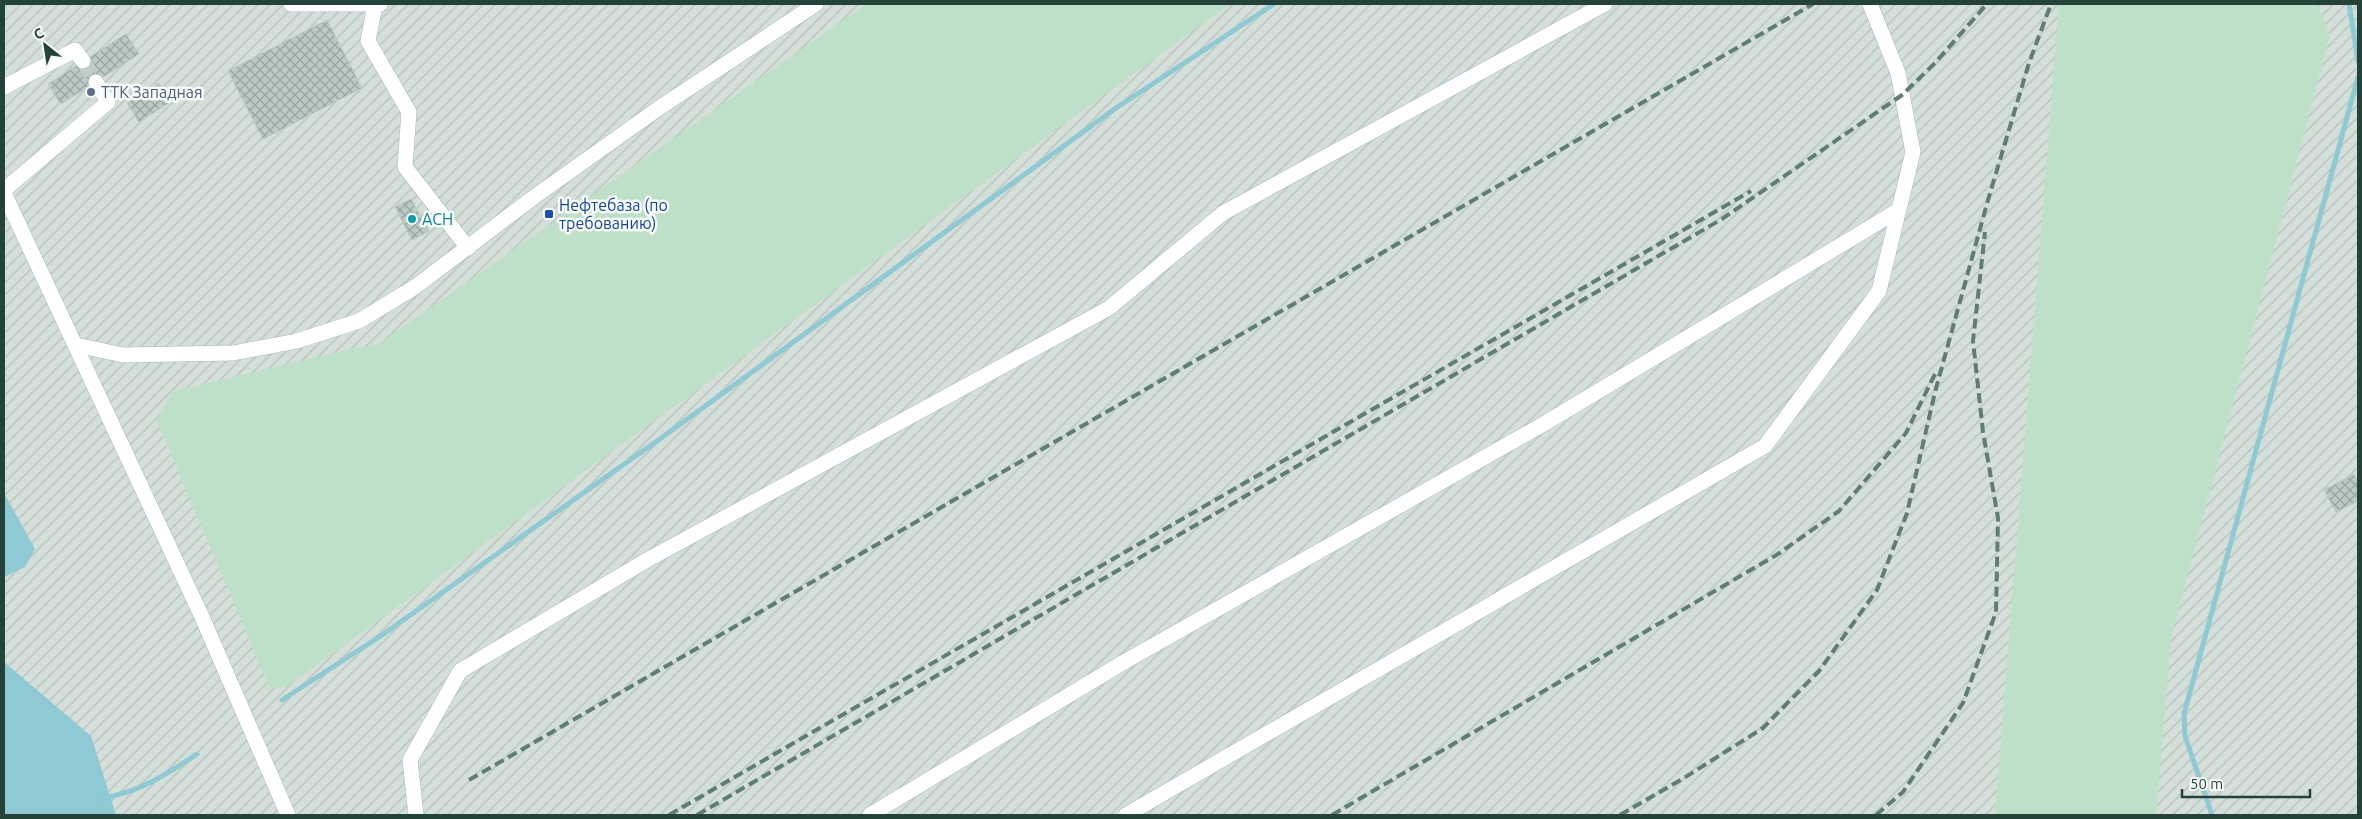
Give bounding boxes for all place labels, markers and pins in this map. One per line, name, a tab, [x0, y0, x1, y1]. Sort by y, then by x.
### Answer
place label: ТТК Западная	[101, 83, 203, 101]
marker: ТТК Западная	[85, 86, 97, 98]
place label: Нефтебаза (по требованию)	[559, 196, 668, 233]
marker: Нефтебаза (по требованию)	[543, 208, 555, 220]
place label: АСН	[422, 210, 453, 228]
marker: АСН	[406, 213, 418, 225]

